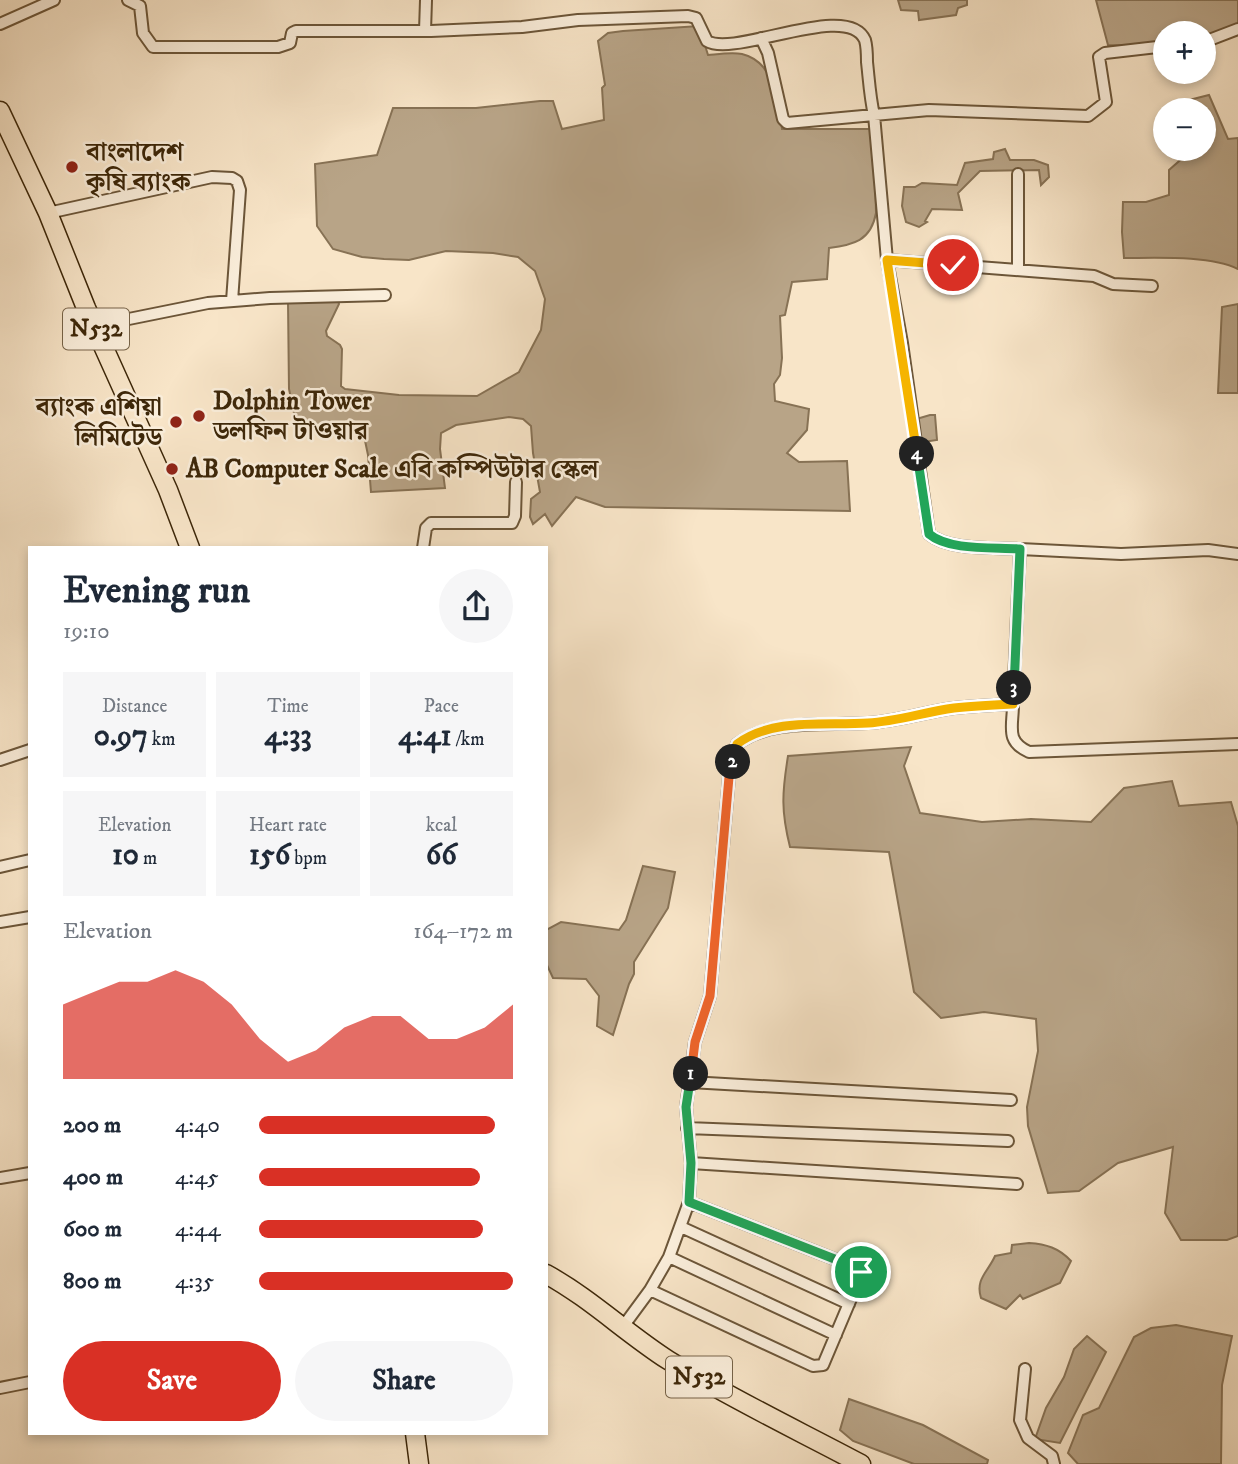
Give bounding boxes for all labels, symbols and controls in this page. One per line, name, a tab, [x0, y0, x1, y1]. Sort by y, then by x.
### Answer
map controls	[1153, 21, 1216, 161]
button: +	[1153, 21, 1216, 84]
button: −	[1153, 98, 1216, 161]
place label: বাংলাদেশ কৃষি ব্যাংক	[85, 136, 192, 199]
marker: বাংলাদেশ কৃষি ব্যাংক	[64, 159, 80, 175]
pin	[923, 235, 983, 295]
icon: check	[934, 246, 972, 284]
road number: N532	[63, 308, 129, 350]
place label: Dolphin Tower ডলফিন টাওয়ার	[212, 385, 372, 448]
place label: ব্যাংক এশিয়া লিমিটেড	[35, 391, 163, 454]
marker: Dolphin Tower ডলফিন টাওয়ার	[191, 408, 207, 424]
marker: ব্যাংক এশিয়া লিমিটেড	[168, 414, 184, 430]
pin: 4	[900, 436, 934, 472]
text: 4	[911, 442, 922, 465]
place label: AB Computer Scale এবি কম্পিউটার স্কেল	[185, 453, 600, 486]
marker: AB Computer Scale এবি কম্পিউটার স্কেল	[164, 461, 180, 477]
text: Evening run	[63, 567, 250, 615]
button: share	[439, 569, 513, 643]
text: 19:10	[63, 617, 110, 646]
pin: 3	[996, 670, 1032, 706]
text: 3	[1010, 676, 1017, 699]
text: Distance	[102, 695, 167, 718]
text: Time	[267, 695, 309, 718]
text: Pace	[424, 695, 459, 718]
text: 0.97	[94, 718, 148, 755]
text: 4:33	[264, 718, 312, 755]
text: 4:41	[398, 718, 452, 755]
text: km	[148, 728, 176, 751]
text: /km	[452, 728, 484, 751]
pin: 2	[716, 744, 750, 780]
text: 2	[728, 750, 737, 773]
text: Elevation	[98, 814, 171, 837]
text: Heart rate	[249, 814, 327, 837]
text: kcal	[426, 814, 457, 837]
text: 10	[112, 837, 139, 874]
text: 156	[249, 837, 290, 874]
text: 66	[426, 837, 457, 874]
text: m	[139, 847, 157, 870]
text: bpm	[290, 847, 327, 870]
text: Elevation	[63, 917, 152, 946]
text: 164–172 m	[413, 917, 513, 946]
pin: 1	[674, 1056, 708, 1092]
text: 1	[687, 1062, 694, 1085]
text: 200 m	[63, 1111, 121, 1140]
text: 4:40	[175, 1111, 220, 1140]
text: 400 m	[63, 1163, 123, 1192]
text: 4:45	[175, 1163, 219, 1192]
text: 600 m	[63, 1215, 122, 1244]
text: 4:44	[175, 1215, 221, 1244]
pin	[831, 1242, 891, 1302]
icon: arrive	[842, 1253, 880, 1291]
text: 800 m	[63, 1267, 121, 1296]
text: 4:35	[175, 1267, 214, 1296]
button: Save	[63, 1341, 281, 1421]
button: Share	[295, 1341, 513, 1421]
road number: N532	[666, 1357, 732, 1398]

